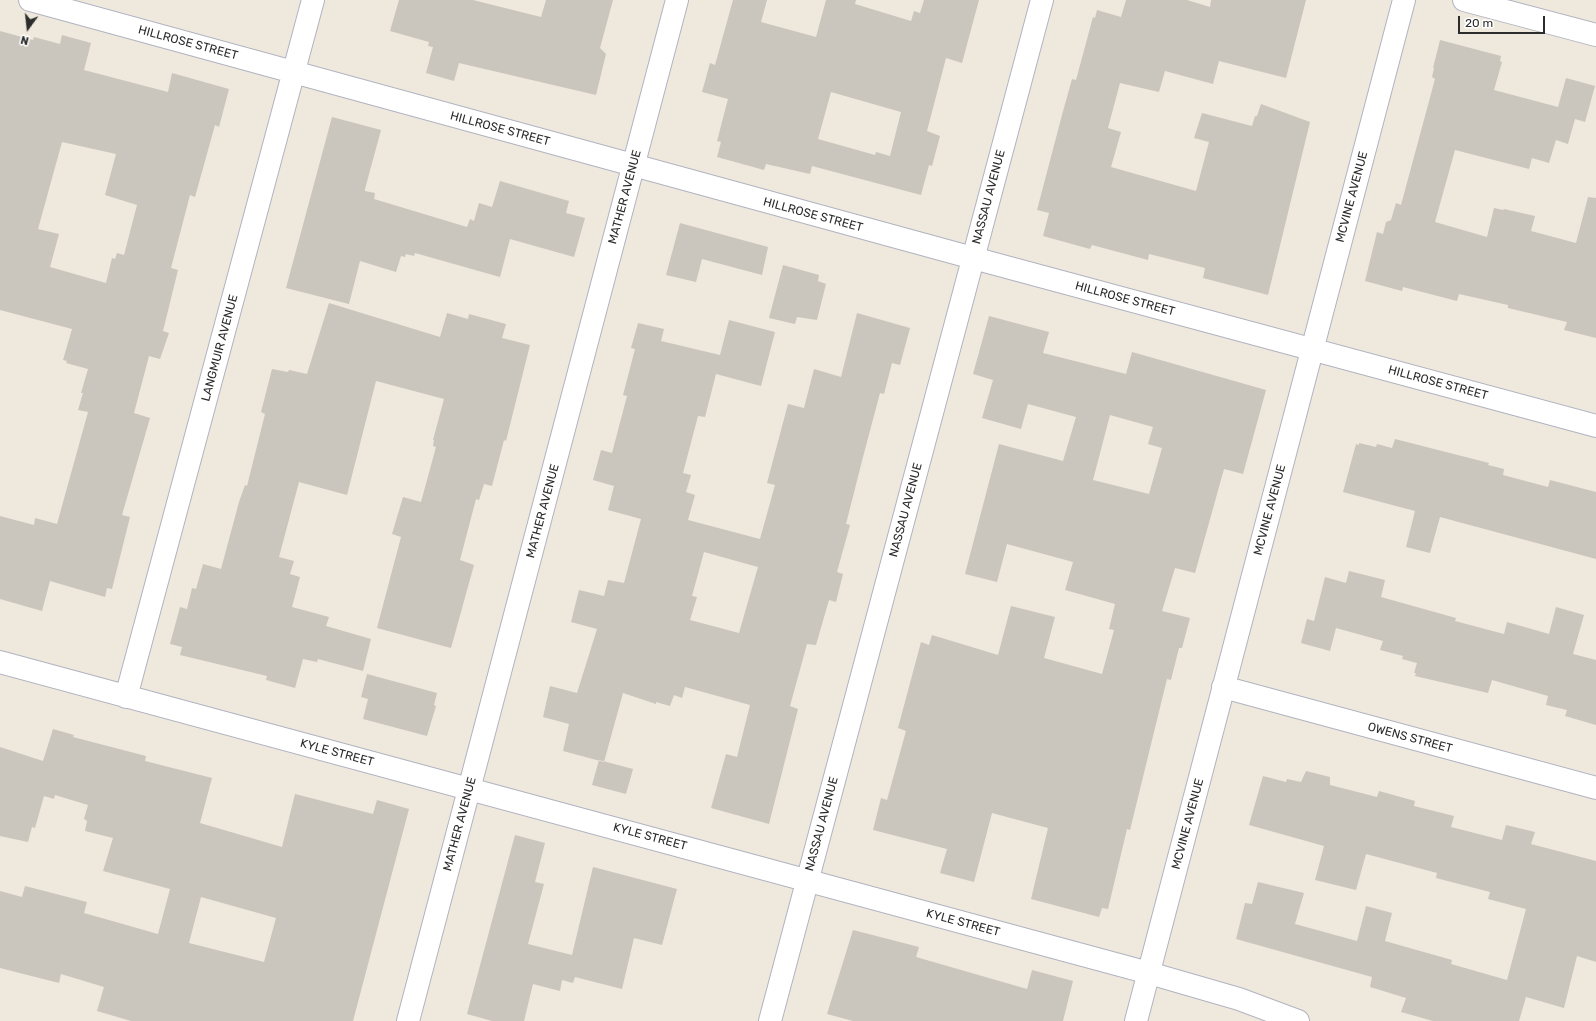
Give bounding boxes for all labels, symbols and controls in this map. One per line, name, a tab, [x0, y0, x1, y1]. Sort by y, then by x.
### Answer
north arrow	[8, 8, 48, 48]
scale bar	[1460, 8, 1547, 34]
text: 20 m	[1465, 16, 1493, 30]
street label: HILLROSE STREET	[137, 23, 239, 63]
text: N	[19, 33, 30, 47]
street label: HILLROSE STREET	[449, 109, 551, 149]
street label: MATHER AVENUE	[606, 148, 644, 246]
street label: NASSAU AVENUE	[970, 148, 1008, 246]
street label: MCVINE AVENUE	[1333, 150, 1371, 244]
street label: HILLROSE STREET	[762, 195, 864, 235]
street label: HILLROSE STREET	[1074, 279, 1176, 319]
street label: LANGMUIR AVENUE	[199, 293, 241, 403]
street label: HILLROSE STREET	[1387, 363, 1489, 403]
street label: NASSAU AVENUE	[887, 461, 925, 559]
street label: MATHER AVENUE	[524, 462, 562, 560]
street label: MCVINE AVENUE	[1251, 463, 1289, 557]
street label: OWENS STREET	[1366, 720, 1454, 756]
street label: KYLE STREET	[299, 736, 375, 770]
street label: MATHER AVENUE	[441, 775, 479, 873]
street label: NASSAU AVENUE	[803, 775, 841, 873]
street label: MCVINE AVENUE	[1169, 777, 1207, 871]
street label: KYLE STREET	[612, 820, 688, 854]
street label: KYLE STREET	[925, 906, 1001, 940]

